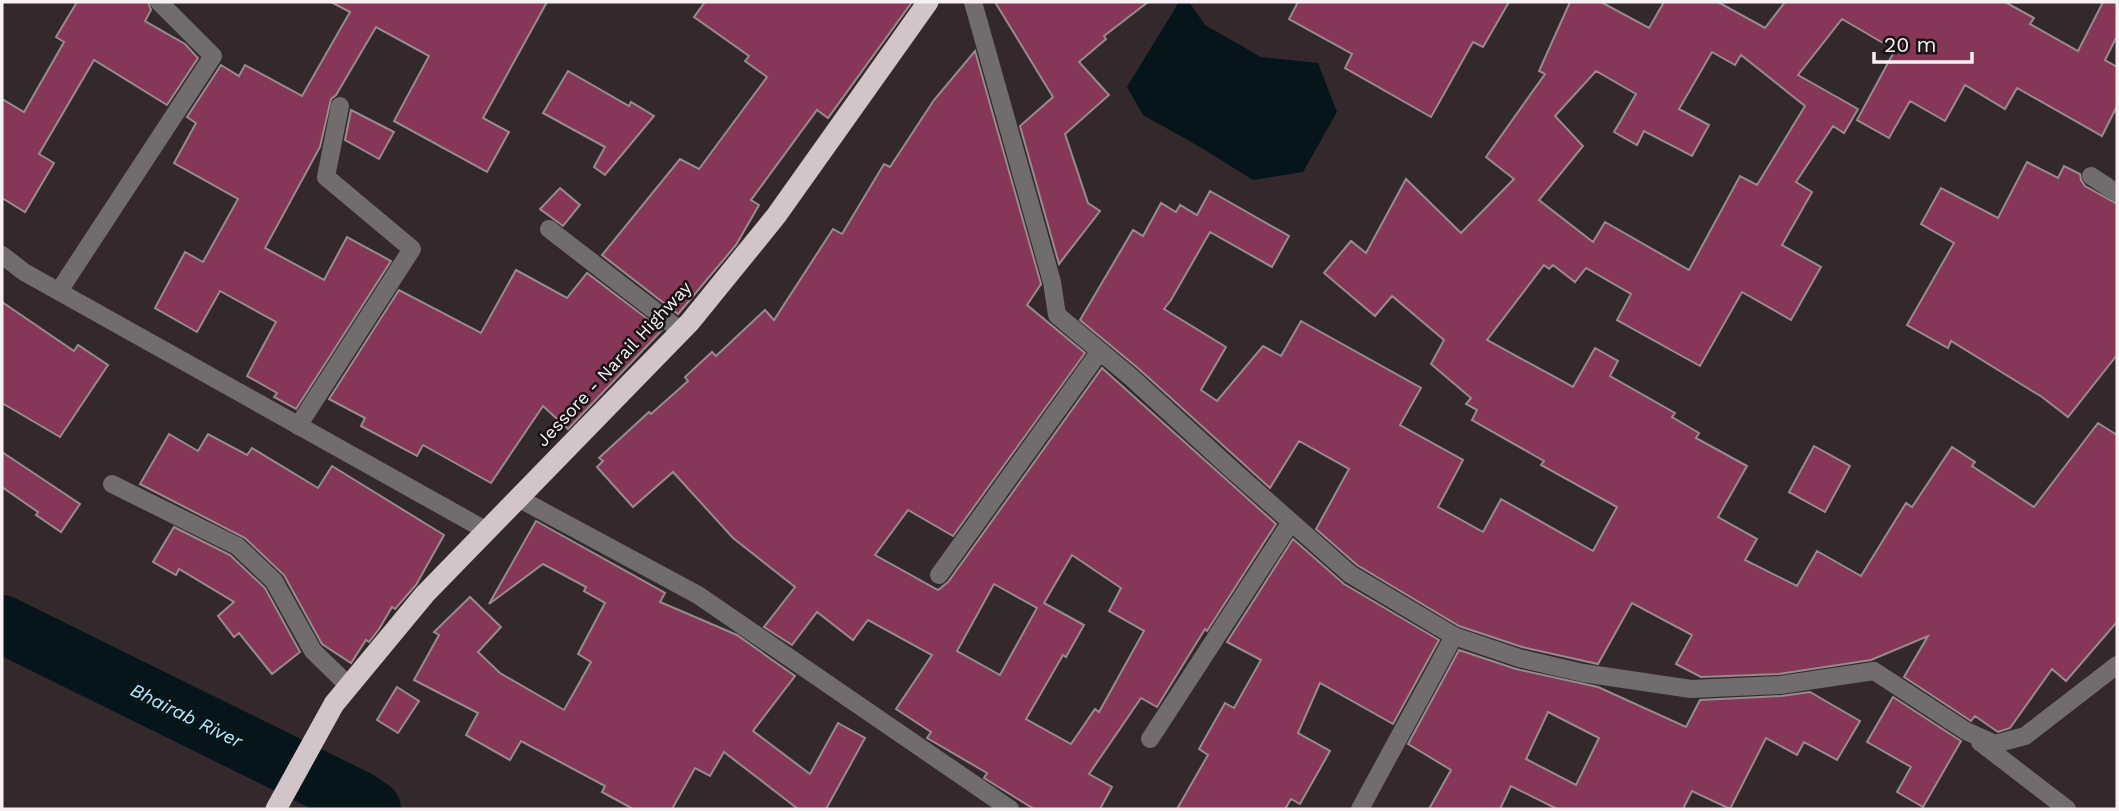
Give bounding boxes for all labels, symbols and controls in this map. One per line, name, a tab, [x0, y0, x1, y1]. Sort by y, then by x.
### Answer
scale bar	[1874, 21, 1972, 65]
text: 20 m	[1884, 32, 1936, 57]
street label: Jessore - Narail Highway	[532, 276, 696, 450]
water label: Bhairab River	[127, 678, 247, 753]

